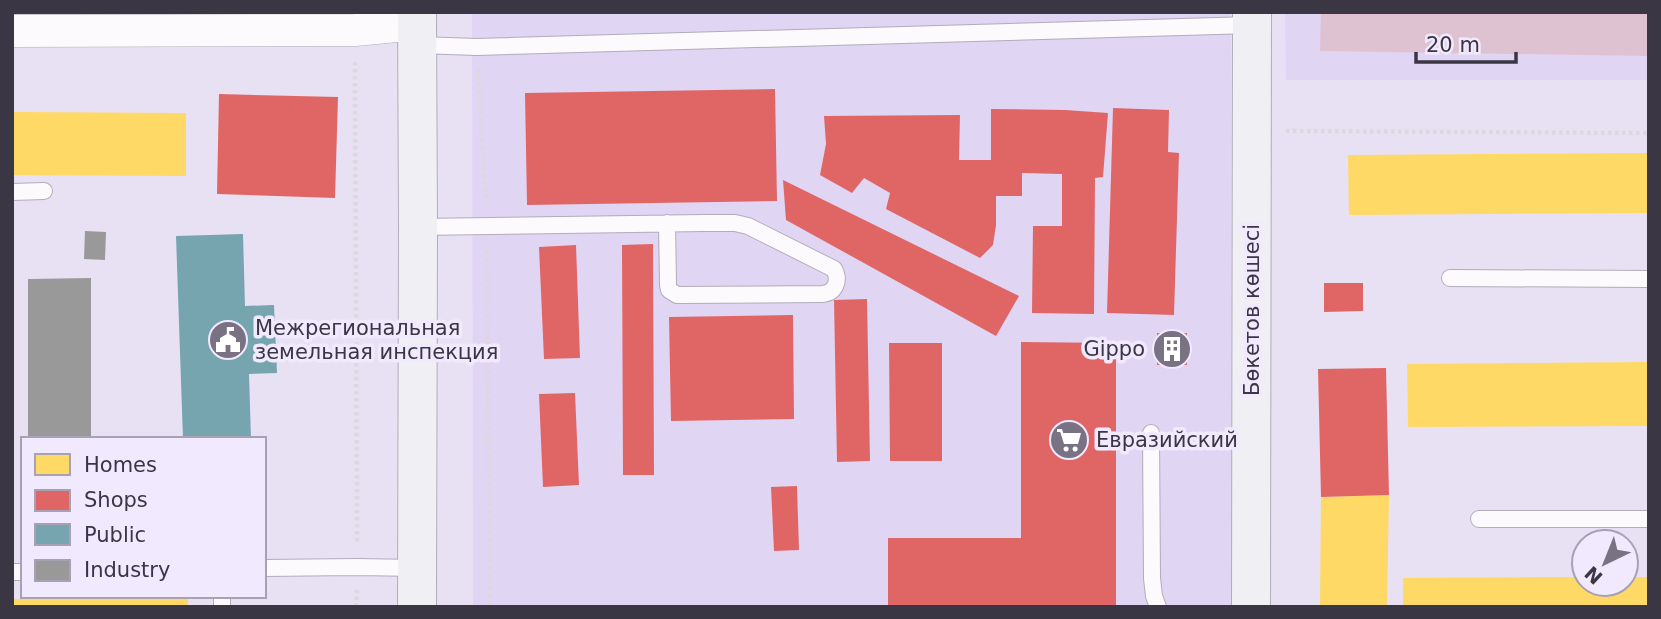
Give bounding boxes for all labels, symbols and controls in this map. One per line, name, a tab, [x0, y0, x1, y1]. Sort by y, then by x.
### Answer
scale bar	[1416, 21, 1516, 65]
text: 20 m	[1426, 33, 1480, 57]
street label: Бөкетов көшесі	[1240, 224, 1264, 396]
place label: Межрегиональная земельная инспекция	[255, 316, 498, 364]
public building icon: Межрегиональная земельная инспекция	[207, 319, 249, 361]
building icon: Gippo	[1151, 328, 1193, 370]
place label: Gippo	[1083, 337, 1145, 361]
supermarket icon: Евразийский	[1048, 419, 1090, 461]
place label: Евразийский	[1096, 428, 1238, 452]
legend	[21, 437, 266, 598]
text: Homes	[84, 453, 157, 477]
text: Shops	[84, 488, 148, 512]
text: Public	[84, 523, 146, 547]
north arrow	[1570, 528, 1640, 598]
text: Industry	[84, 558, 170, 582]
text: N	[1580, 562, 1607, 589]

